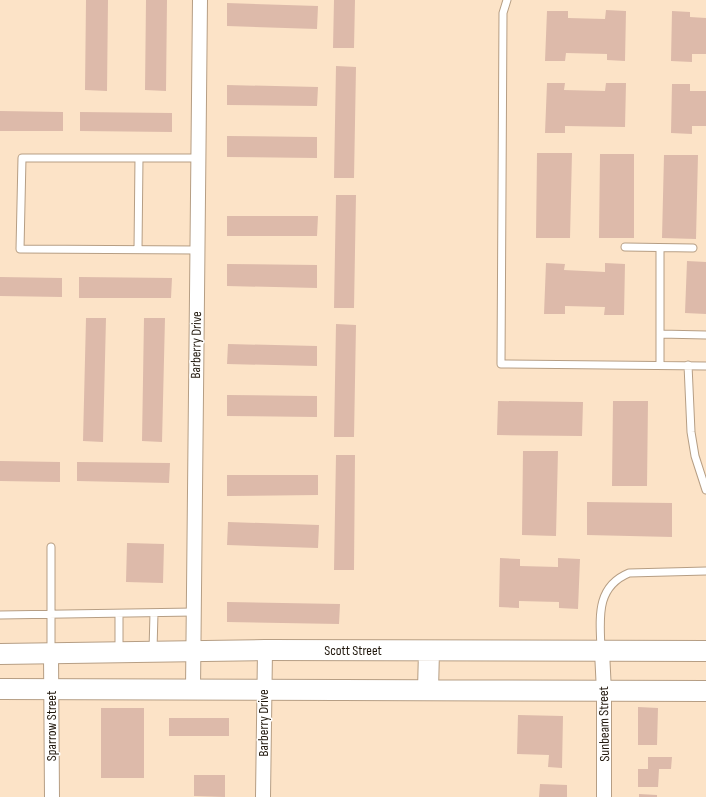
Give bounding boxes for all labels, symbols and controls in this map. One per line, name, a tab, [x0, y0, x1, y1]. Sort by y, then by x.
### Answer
street label: Barberry Drive	[187, 311, 205, 379]
street label: Scott Street	[324, 642, 382, 659]
street label: Sunbeam Street	[595, 686, 613, 762]
street label: Barberry Drive	[255, 689, 272, 757]
street label: Sparrow Street	[43, 691, 60, 761]

